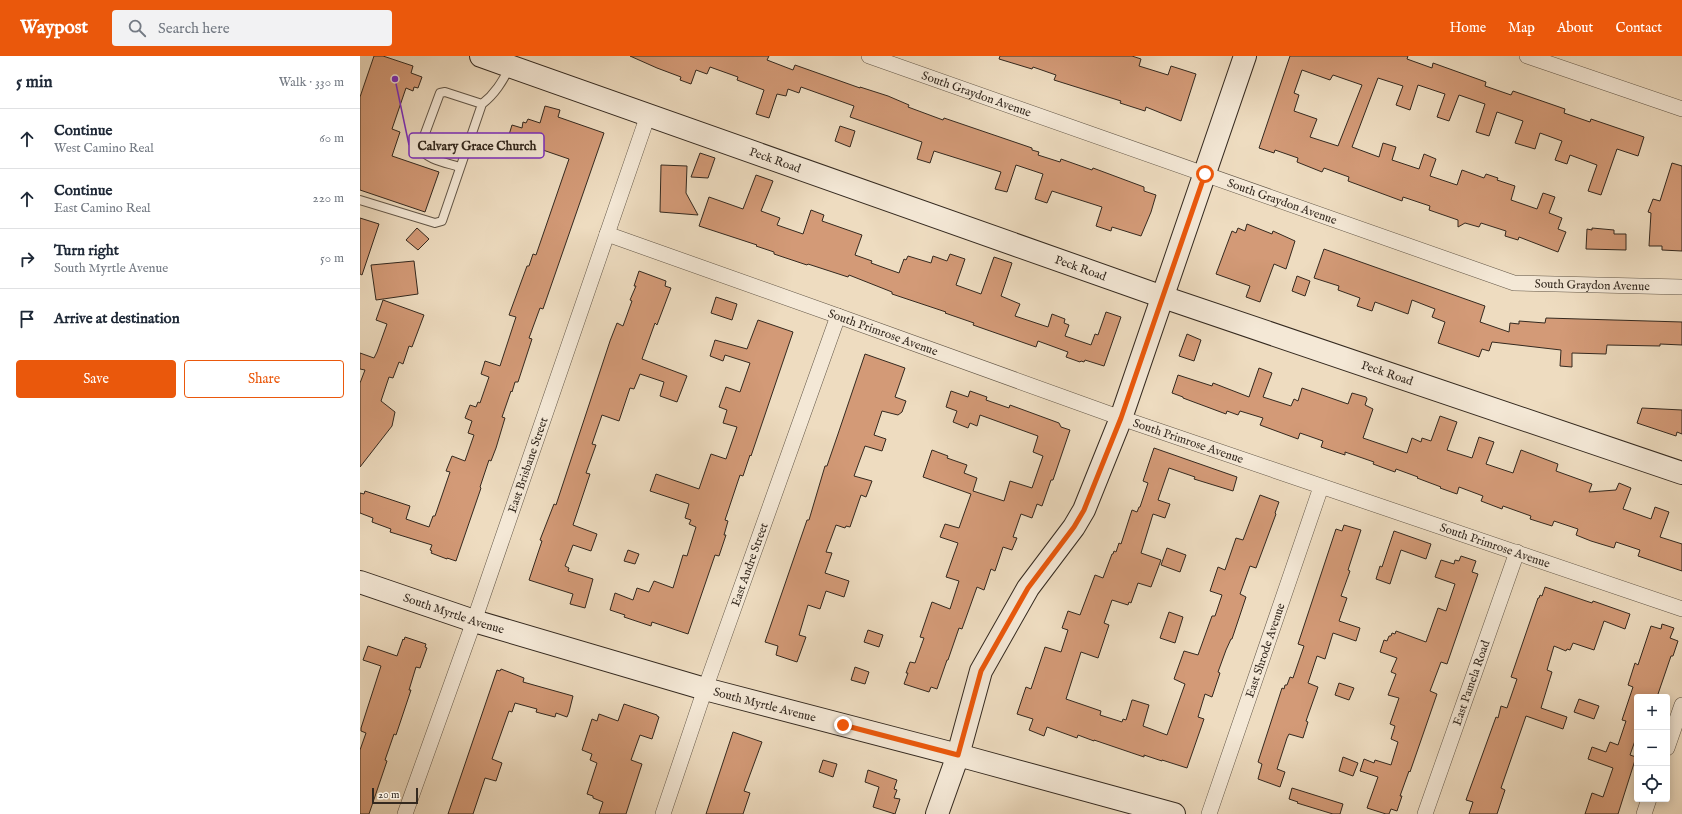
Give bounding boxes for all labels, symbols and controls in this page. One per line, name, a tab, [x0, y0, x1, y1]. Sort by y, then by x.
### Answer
search box	[112, 10, 392, 46]
text: Waypost	[20, 16, 88, 40]
icon: search	[126, 17, 148, 39]
text: Search here	[158, 19, 230, 38]
text: Home	[1450, 19, 1486, 37]
text: Map	[1508, 19, 1535, 37]
text: About	[1557, 19, 1593, 37]
text: Contact	[1615, 19, 1662, 37]
street label: South Graydon Avenue	[920, 68, 1034, 121]
text: 5 min	[16, 72, 53, 93]
text: Walk · 330 m	[279, 74, 344, 91]
text: Continue	[54, 121, 112, 140]
icon: ahead	[16, 128, 38, 150]
text: 60 m	[319, 130, 344, 147]
callout: Calvary Grace Church	[409, 133, 544, 158]
text: Calvary Grace Church	[418, 138, 538, 155]
text: West Camino Real	[54, 140, 154, 157]
street label: Peck Road	[747, 144, 803, 177]
route start	[1196, 165, 1214, 183]
street label: South Graydon Avenue	[1225, 176, 1339, 228]
text: Continue	[54, 181, 112, 200]
icon: ahead	[16, 188, 38, 210]
text: 220 m	[313, 190, 344, 207]
text: East Camino Real	[54, 200, 151, 217]
text: Turn right	[54, 241, 119, 260]
icon: right	[16, 248, 38, 270]
text: 50 m	[320, 250, 344, 267]
street label: Peck Road	[1053, 252, 1109, 285]
text: South Myrtle Avenue	[54, 260, 168, 277]
street label: South Graydon Avenue	[1534, 276, 1650, 294]
street label: South Primrose Avenue	[826, 306, 940, 360]
icon: arrive	[16, 308, 38, 330]
text: Arrive at destination	[54, 309, 180, 328]
street label: Peck Road	[1359, 358, 1415, 389]
button: Save	[16, 360, 176, 398]
button: Share	[184, 360, 344, 398]
street label: East Brisbane Street	[505, 415, 552, 515]
street label: South Primrose Avenue	[1131, 416, 1246, 467]
street label: South Primrose Avenue	[1438, 520, 1552, 572]
street label: East Andre Street	[728, 521, 772, 609]
street label: South Myrtle Avenue	[401, 590, 506, 638]
street label: East Shrode Avenue	[1242, 601, 1289, 700]
street label: East Pamela Road	[1450, 638, 1494, 728]
street label: South Myrtle Avenue	[712, 684, 818, 726]
map controls	[1634, 694, 1670, 802]
button: +	[1634, 694, 1670, 730]
route end	[834, 716, 852, 734]
button: −	[1634, 730, 1670, 766]
button: locate	[1634, 766, 1670, 802]
scale bar	[372, 786, 418, 805]
text: 20 m	[378, 788, 399, 802]

